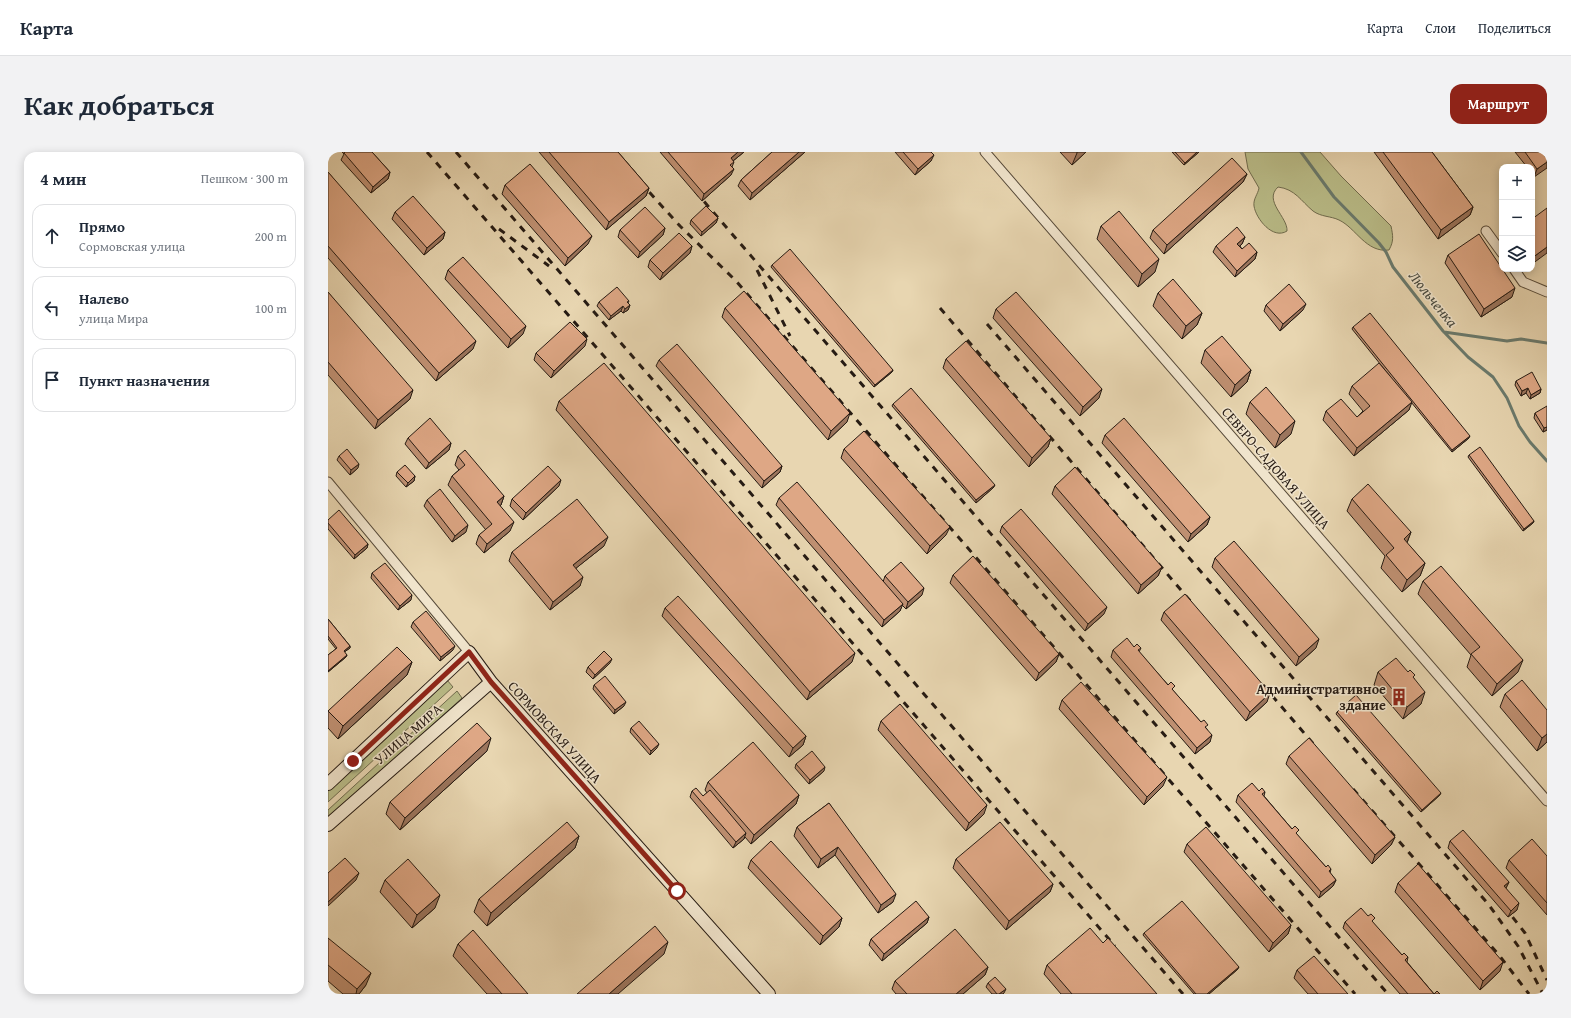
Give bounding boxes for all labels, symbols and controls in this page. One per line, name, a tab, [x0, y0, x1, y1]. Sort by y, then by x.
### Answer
text: Карта	[20, 14, 73, 42]
text: Карта	[1367, 18, 1403, 38]
text: Слои	[1425, 18, 1456, 38]
text: Поделиться	[1478, 18, 1551, 38]
text: Как добраться	[24, 84, 214, 125]
button: Маршрут	[1450, 84, 1547, 124]
map controls	[1499, 164, 1535, 272]
button: +	[1499, 164, 1535, 200]
text: 4 мин	[40, 166, 86, 191]
text: Пешком · 300 m	[201, 169, 288, 188]
button: −	[1499, 200, 1535, 236]
text: Прямо	[79, 216, 125, 237]
icon: ahead	[41, 225, 63, 247]
text: 200 m	[255, 227, 287, 246]
button: layers	[1499, 236, 1535, 272]
text: Сормовская улица	[79, 237, 185, 256]
water label: Люльченка	[1404, 266, 1463, 331]
text: Налево	[79, 288, 129, 309]
icon: left	[41, 297, 63, 319]
text: 100 m	[255, 299, 287, 318]
text: улица Мира	[79, 309, 148, 328]
icon: arrive	[41, 369, 63, 391]
text: Пункт назначения	[79, 370, 210, 391]
street label: СЕВЕРО-САДОВАЯ УЛИЦА	[1217, 403, 1335, 534]
street label: СОРМОВСКАЯ УЛИЦА	[504, 676, 607, 788]
place label: Административное здание	[1256, 679, 1386, 715]
building icon: Административное здание	[1389, 687, 1409, 707]
street label: УЛИЦА МИРА	[370, 699, 447, 769]
route end	[344, 752, 362, 770]
route start	[668, 882, 686, 900]

